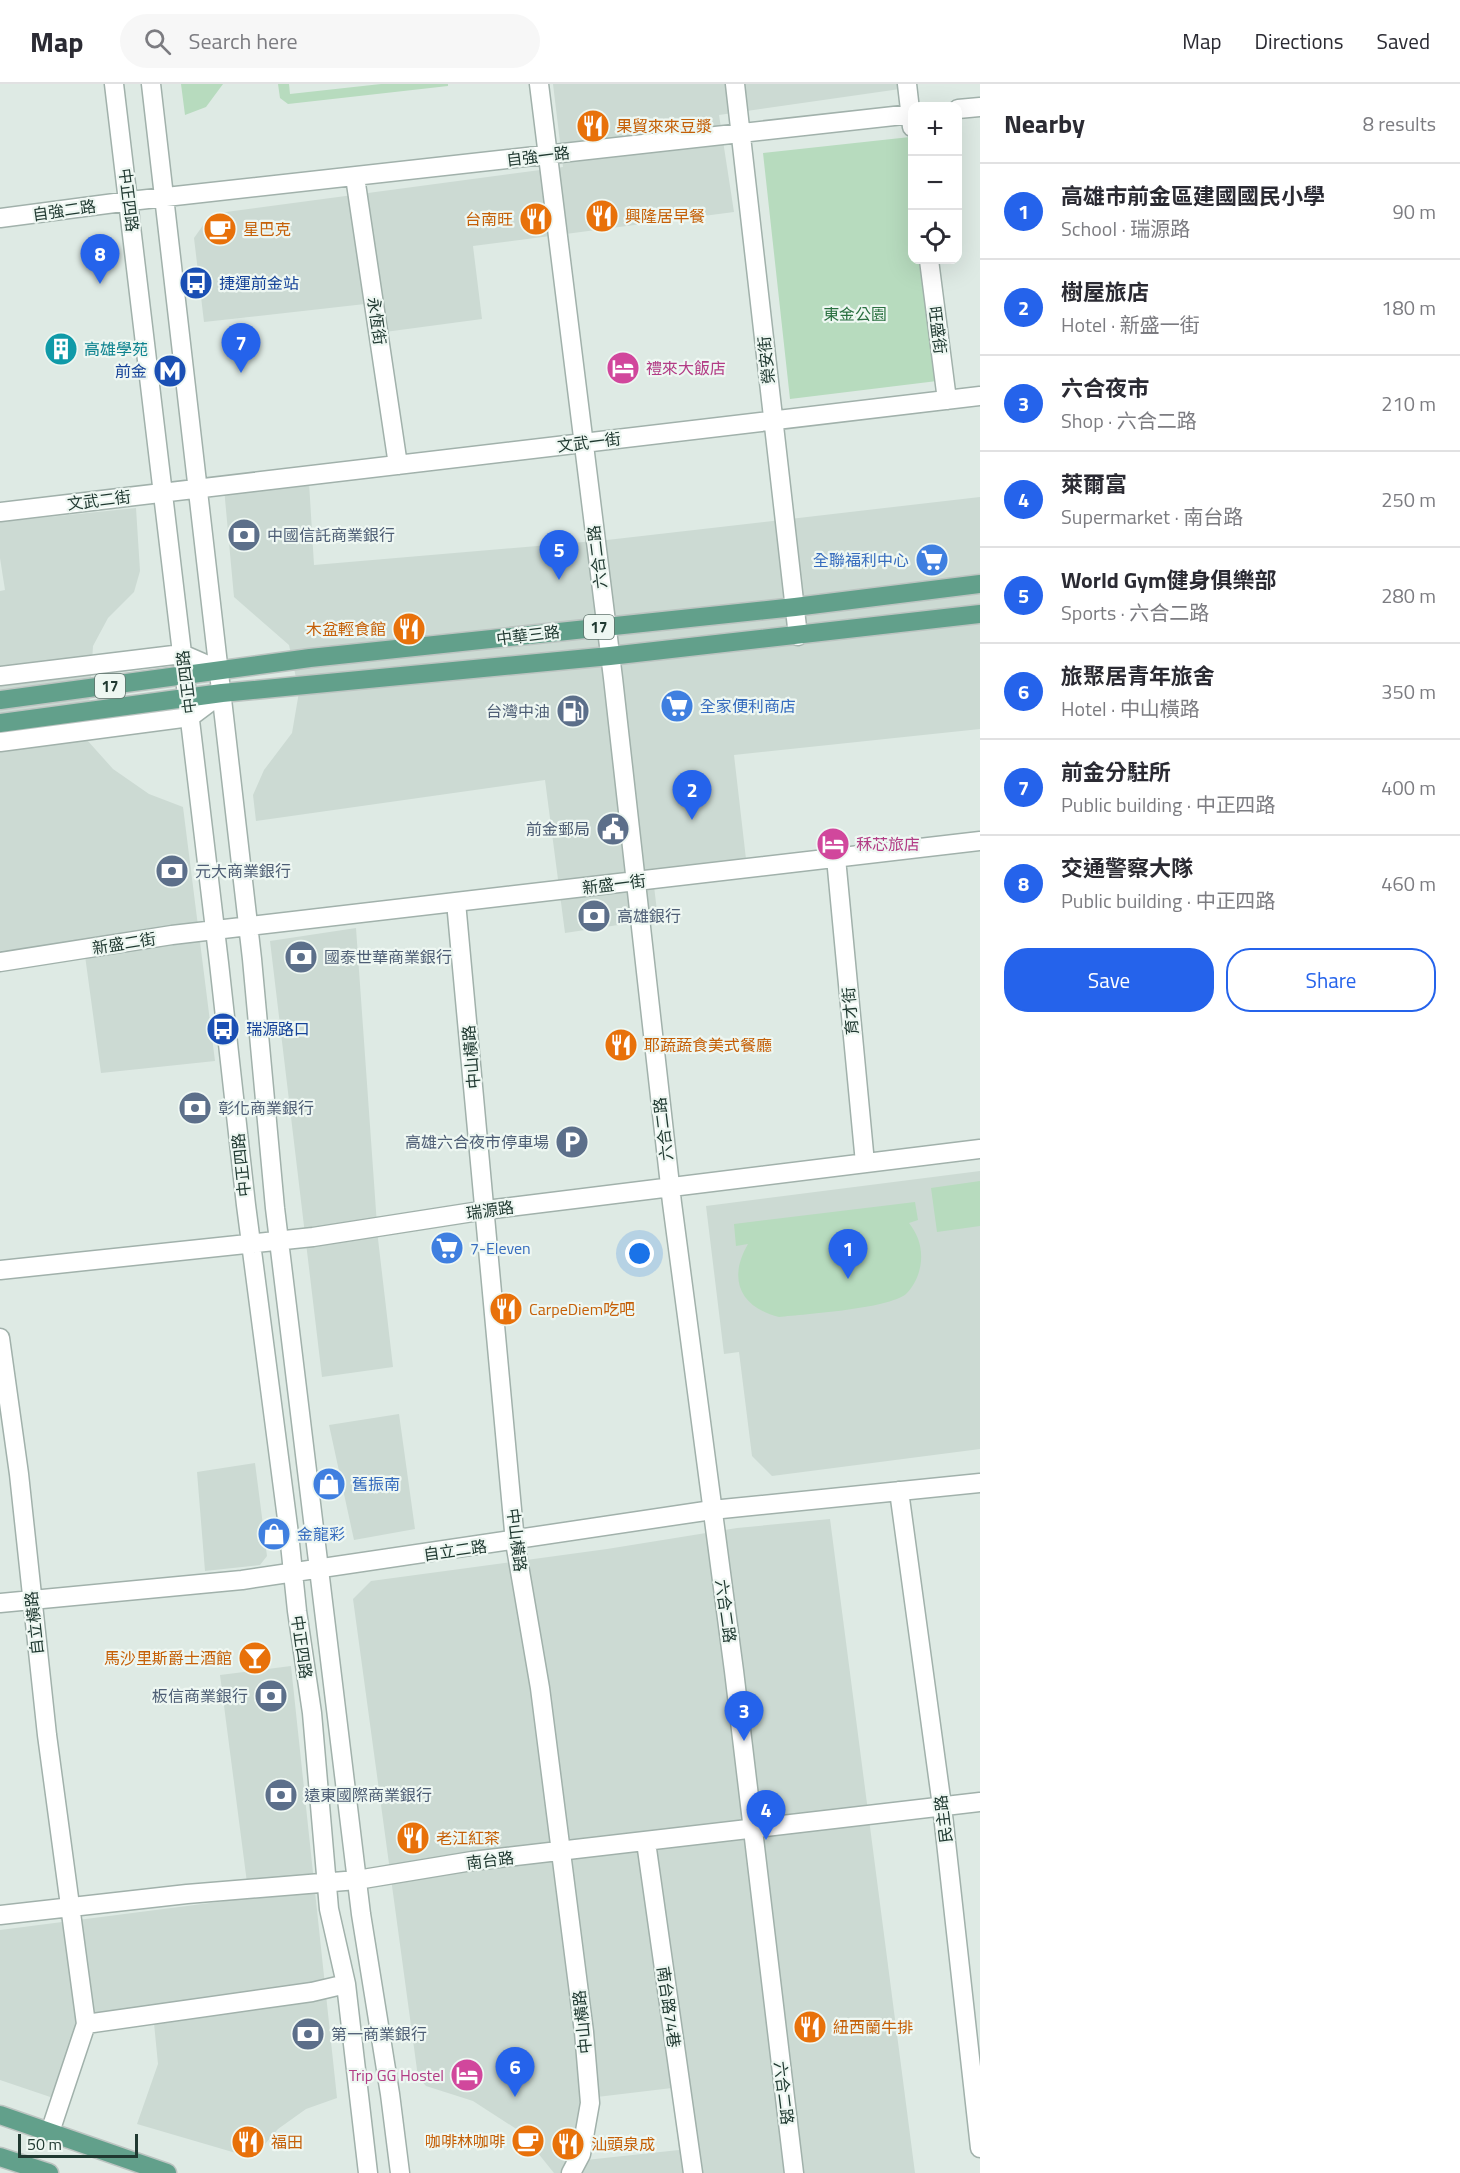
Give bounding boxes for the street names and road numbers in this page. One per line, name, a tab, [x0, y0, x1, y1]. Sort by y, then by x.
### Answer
street label: 自強一路	[505, 140, 571, 172]
street label: 中正四路	[113, 167, 145, 233]
street label: 自強二路	[31, 194, 97, 226]
street label: 永恆街	[362, 296, 392, 346]
street label: 旺盛街	[923, 305, 953, 355]
street label: 榮安街	[752, 335, 780, 385]
street label: 文武一街	[556, 426, 622, 458]
street label: 文武二街	[66, 484, 132, 516]
street label: 六合二路	[581, 524, 613, 590]
road number: 17	[584, 615, 614, 639]
street label: 中華三路	[495, 619, 561, 651]
street label: 中正四路	[170, 649, 202, 715]
road number: 17	[95, 674, 125, 698]
street label: 新盛一街	[581, 868, 647, 900]
street label: 新盛二街	[91, 926, 157, 960]
street label: 育才街	[836, 986, 864, 1036]
street label: 中山橫路	[456, 1024, 486, 1090]
street label: 六合二路	[647, 1096, 679, 1162]
street label: 中正四路	[226, 1132, 256, 1198]
street label: 瑞源路	[465, 1195, 515, 1225]
street label: 中山橫路	[501, 1507, 533, 1573]
street label: 自立二路	[422, 1534, 488, 1566]
street label: 六合二路	[710, 1578, 742, 1644]
street label: 自立橫路	[19, 1590, 49, 1656]
street label: 中正四路	[286, 1614, 318, 1680]
street label: 民主路	[928, 1794, 958, 1844]
street label: 南台路	[465, 1845, 515, 1875]
street label: 南台路74巷	[651, 1965, 687, 2049]
street label: 中山橫路	[567, 1989, 597, 2055]
street label: 六合二路	[768, 2060, 800, 2126]

